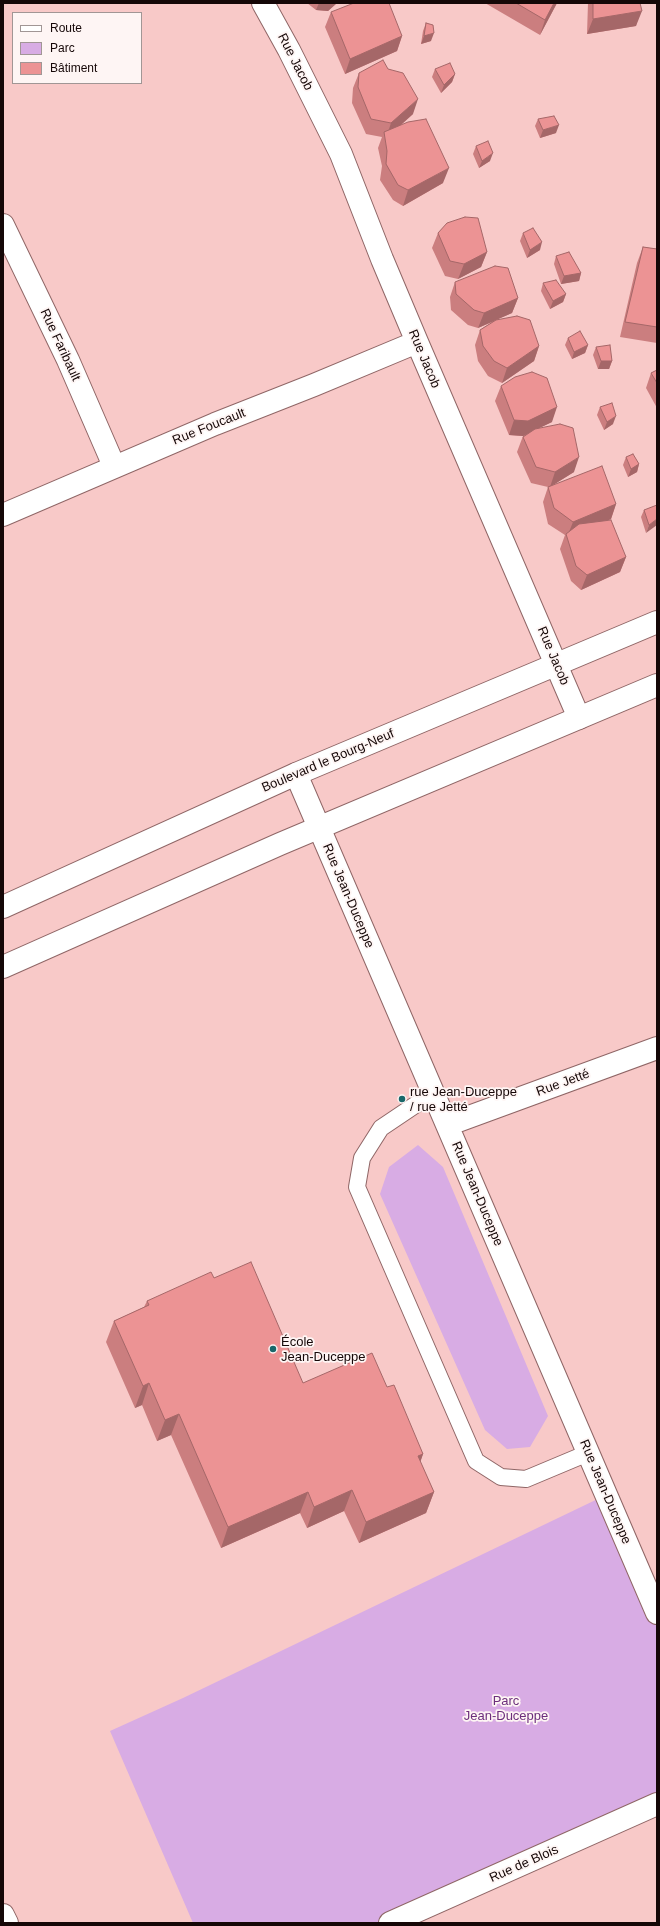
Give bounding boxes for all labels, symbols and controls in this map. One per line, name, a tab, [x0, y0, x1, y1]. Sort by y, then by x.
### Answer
legend	[12, 12, 142, 84]
text: Route	[50, 21, 82, 35]
street label: Rue Jacob	[274, 31, 316, 93]
text: Parc	[50, 41, 75, 55]
text: Bâtiment	[50, 61, 97, 75]
street label: Rue Faribault	[36, 306, 84, 384]
street label: Rue Jacob	[405, 327, 443, 391]
street label: Rue Foucault	[170, 405, 248, 449]
street label: Rue Jacob	[534, 624, 572, 688]
street label: Boulevard le Bourg-Neuf	[259, 726, 397, 796]
street label: Rue Jean-Duceppe	[319, 841, 377, 951]
street label: Rue Jetté	[534, 1066, 592, 1100]
place label: rue Jean-Duceppe / rue Jetté	[410, 1084, 517, 1115]
marker: rue Jean-Duceppe / rue Jetté	[397, 1094, 407, 1104]
street label: Rue Jean-Duceppe	[448, 1139, 506, 1249]
place label: École Jean-Duceppe	[281, 1334, 366, 1365]
marker: École Jean-Duceppe	[268, 1344, 278, 1354]
street label: Rue Jean-Duceppe	[576, 1437, 634, 1547]
park label: Parc Jean-Duceppe	[464, 1693, 548, 1724]
street label: Rue de Blois	[487, 1842, 561, 1886]

